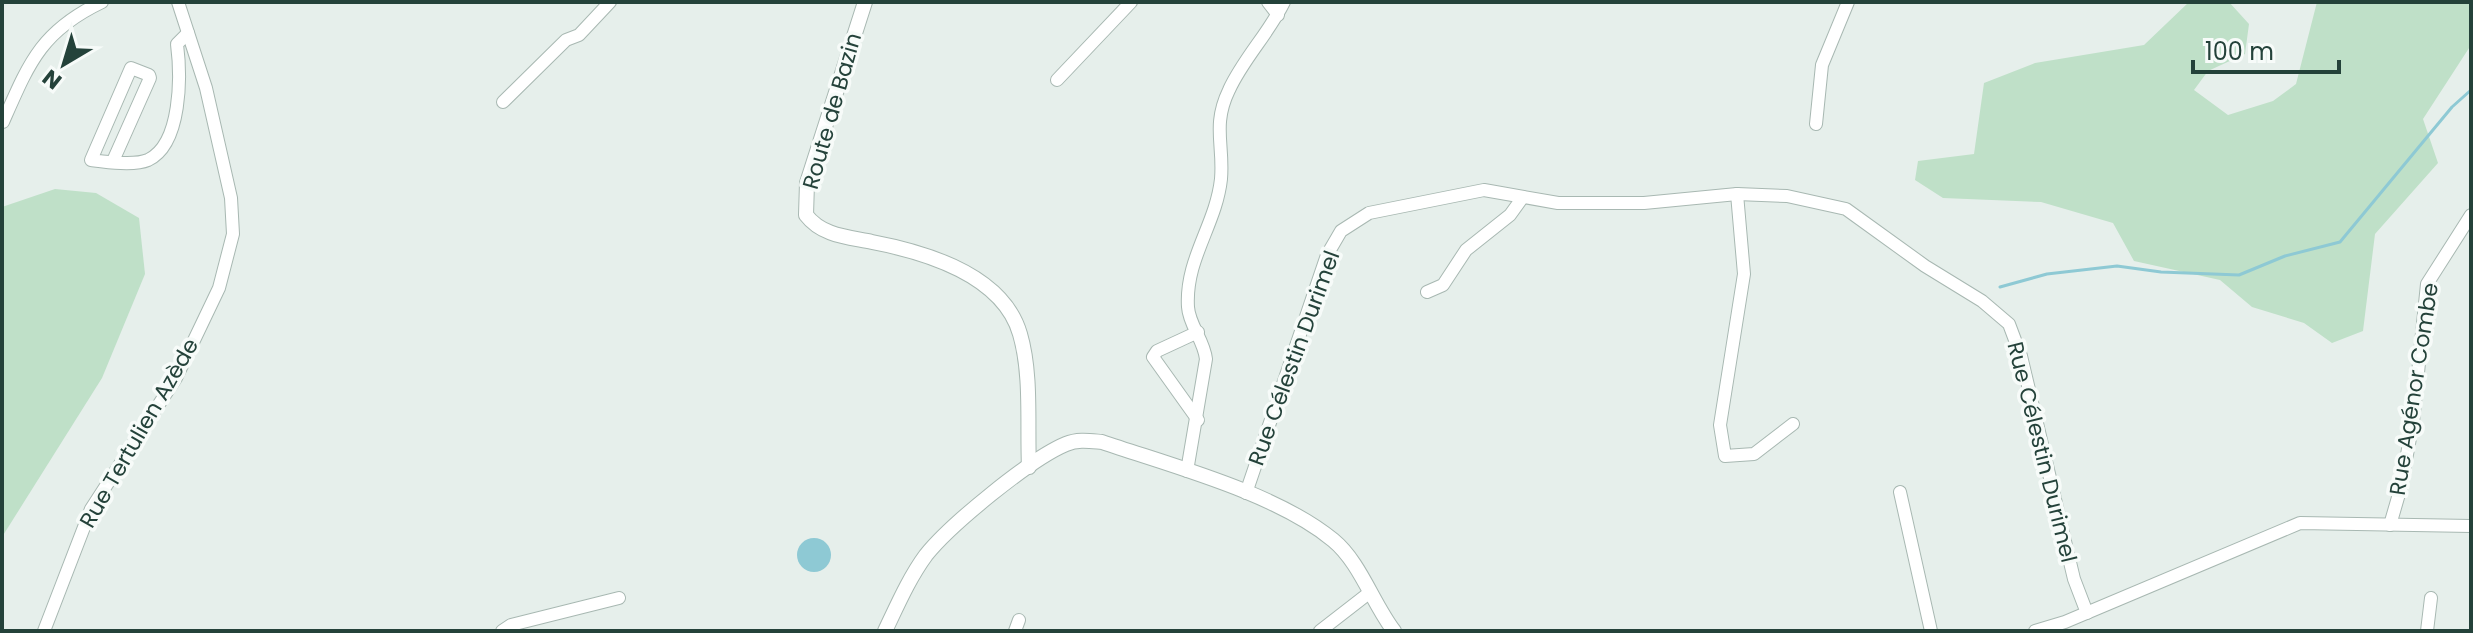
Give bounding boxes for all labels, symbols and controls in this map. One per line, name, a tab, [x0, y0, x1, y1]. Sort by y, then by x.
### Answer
north arrow	[24, 24, 104, 104]
scale bar	[2193, 24, 2339, 74]
street label: Route de Bazin	[795, 29, 869, 193]
text: 100 m	[2205, 35, 2274, 68]
text: N	[36, 62, 68, 97]
street label: Rue Célestin Durimel	[1241, 246, 1347, 470]
street label: Rue Agénor Combe	[2382, 280, 2446, 498]
street label: Rue Tertulien Azède	[72, 332, 206, 534]
street label: Rue Célestin Durimel	[2000, 338, 2084, 566]

